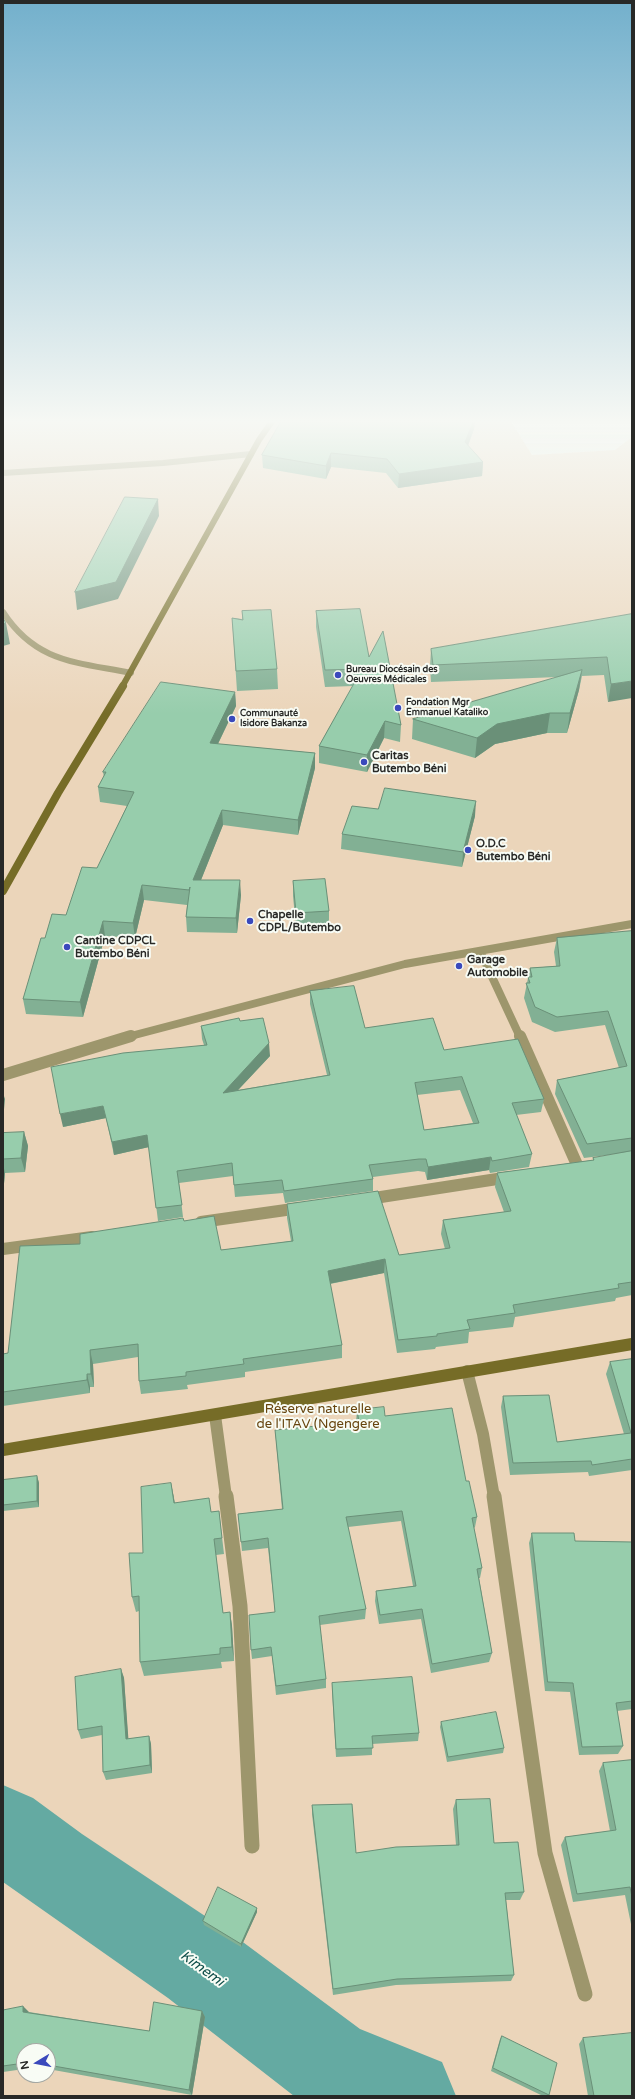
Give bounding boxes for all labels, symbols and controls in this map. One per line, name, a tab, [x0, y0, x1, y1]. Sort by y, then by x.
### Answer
place label: Bureau Diocésain des Oeuvres Médicales	[346, 665, 438, 686]
marker: Bureau Diocésain des Oeuvres Médicales	[333, 670, 343, 680]
place label: Fondation Mgr Emmanuel Kataliko	[406, 698, 488, 719]
marker: Fondation Mgr Emmanuel Kataliko	[393, 703, 403, 713]
place label: Communauté Isidore Bakanza	[240, 709, 307, 730]
marker: Communauté Isidore Bakanza	[227, 714, 237, 724]
place label: Caritas Butembo Béni	[372, 749, 446, 775]
marker: Caritas Butembo Béni	[359, 757, 369, 767]
place label: O.D.C Butembo Béni	[476, 837, 550, 863]
marker: O.D.C Butembo Béni	[463, 845, 473, 855]
place label: Chapelle CDPL/Butembo	[258, 908, 341, 934]
marker: Chapelle CDPL/Butembo	[245, 916, 255, 926]
place label: Cantine CDPCL Butembo Béni	[75, 934, 155, 960]
marker: Cantine CDPCL Butembo Béni	[62, 942, 72, 952]
place label: Garage Automobile	[467, 953, 528, 979]
marker: Garage Automobile	[454, 961, 464, 971]
park label: Réserve naturelle de l'ITAV (Ngengere	[256, 1402, 380, 1433]
water label: Kimemi	[177, 1948, 227, 1990]
north arrow	[16, 2043, 56, 2083]
text: N	[18, 2060, 32, 2070]

